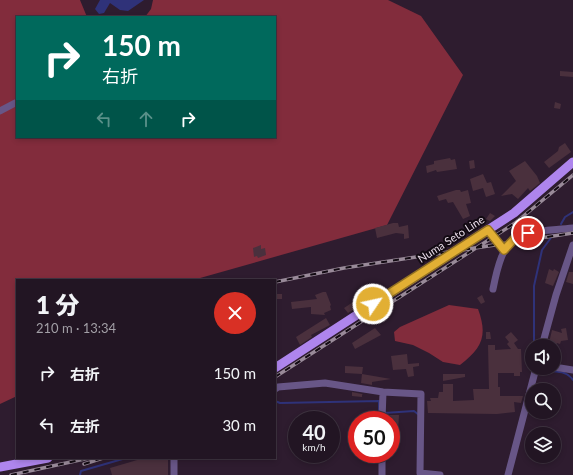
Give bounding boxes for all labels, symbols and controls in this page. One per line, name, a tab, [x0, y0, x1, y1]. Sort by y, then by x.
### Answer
text: 150 m	[102, 28, 181, 62]
icon: right	[36, 32, 88, 84]
text: 右折	[102, 65, 138, 87]
icon: left	[93, 108, 115, 130]
icon: ahead	[135, 108, 157, 130]
icon: right	[177, 108, 199, 130]
street label: Numa Seto Line	[415, 212, 487, 265]
pin	[511, 216, 545, 250]
icon: arrive	[517, 222, 539, 244]
position arrow	[352, 283, 394, 325]
text: 1 分	[36, 290, 79, 319]
button: close	[214, 292, 256, 334]
text: 210 m · 13:34	[36, 320, 116, 336]
map controls	[525, 339, 561, 463]
button: sound	[525, 339, 561, 375]
icon: right	[36, 362, 58, 384]
text: 150 m	[214, 364, 256, 382]
text: 右折	[70, 365, 100, 383]
button: search	[525, 383, 561, 419]
speed limit sign: 50	[348, 411, 400, 463]
icon: left	[36, 414, 58, 436]
text: 30 m	[222, 416, 256, 434]
text: 左折	[70, 417, 100, 435]
text: 40	[302, 420, 326, 444]
button: layers	[525, 427, 561, 463]
text: km/h	[302, 441, 326, 453]

